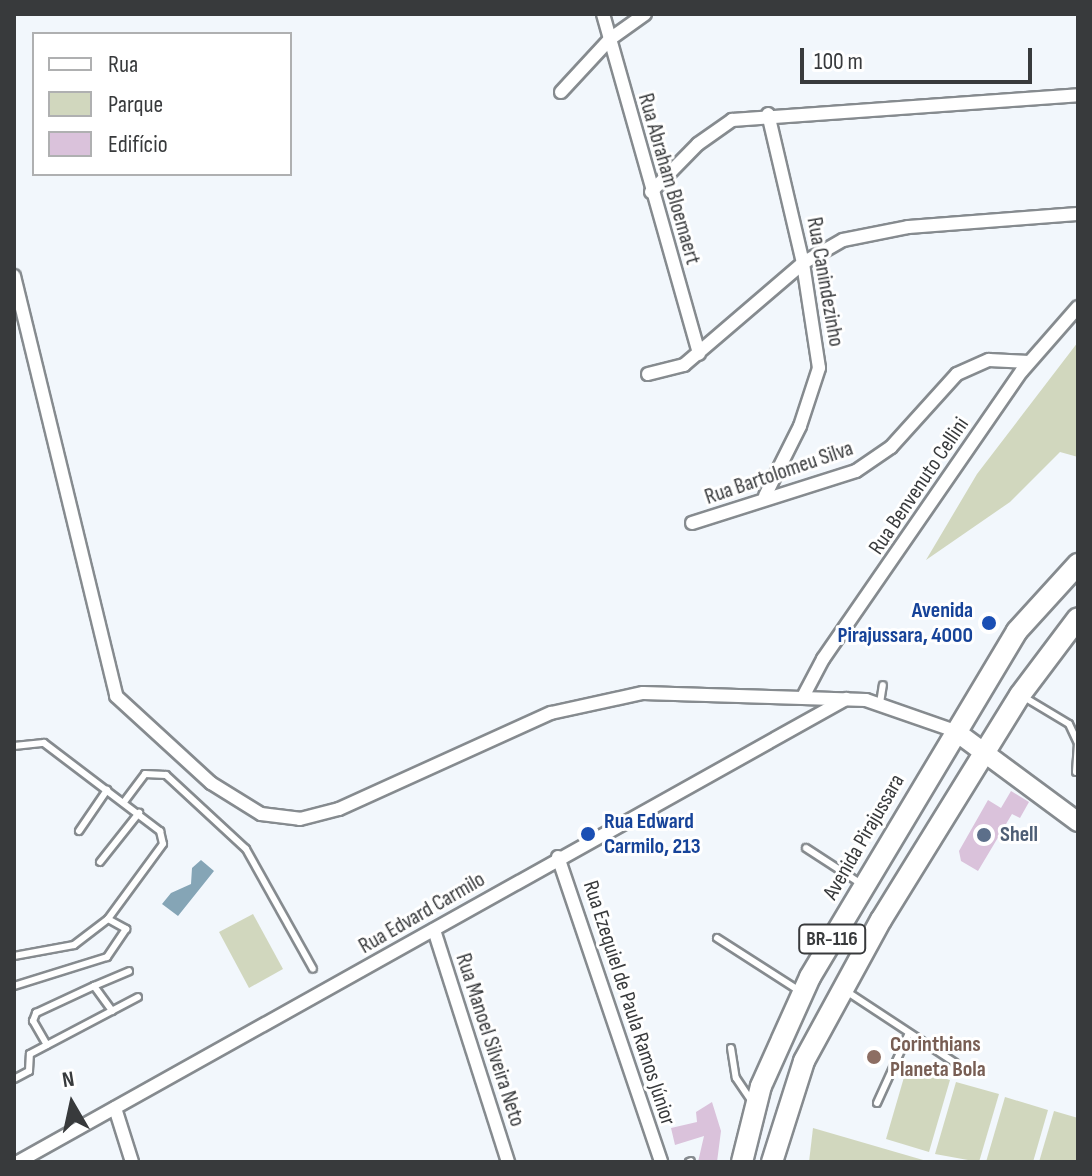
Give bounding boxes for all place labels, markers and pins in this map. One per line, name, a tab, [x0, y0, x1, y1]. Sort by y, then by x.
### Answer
place label: Avenida Pirajussara, 4000	[838, 597, 973, 648]
marker: Avenida Pirajussara, 4000	[980, 614, 998, 632]
place label: Rua Edward Carmilo, 213	[604, 808, 701, 860]
place label: Shell	[1000, 822, 1038, 848]
marker: Rua Edward Carmilo, 213	[579, 825, 597, 843]
marker: Shell	[975, 826, 993, 844]
place label: Corinthians Planeta Bola	[890, 1031, 986, 1082]
marker: Corinthians Planeta Bola	[865, 1048, 883, 1066]

